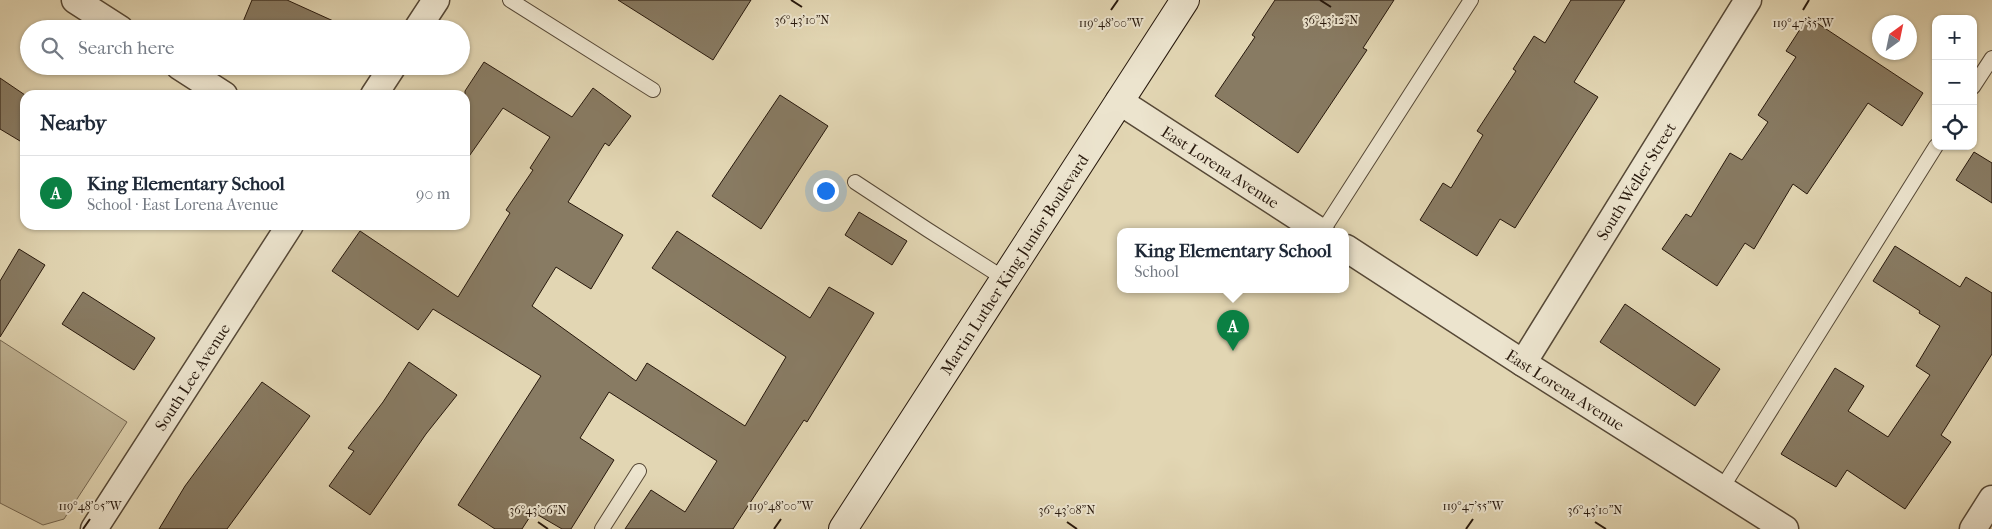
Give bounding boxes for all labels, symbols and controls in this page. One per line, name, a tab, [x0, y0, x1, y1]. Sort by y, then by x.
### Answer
text: 36°43'10"N	[775, 13, 829, 27]
text: 36°43'12"N	[1304, 13, 1358, 27]
north arrow	[1872, 15, 1917, 60]
map controls	[1932, 15, 1977, 150]
button: +	[1932, 15, 1977, 60]
text: 119°48'00"W	[1079, 16, 1145, 30]
text: 119°47'55"W	[1772, 16, 1835, 30]
search box	[20, 20, 470, 75]
icon: search	[38, 34, 66, 62]
text: Search here	[78, 37, 174, 59]
button: −	[1932, 60, 1977, 105]
button: locate	[1932, 105, 1977, 150]
text: Nearby	[40, 111, 106, 135]
street label: South Weller Street	[1592, 118, 1680, 244]
street label: East Lorena Avenue	[1158, 122, 1283, 212]
street label: Martin Luther King Junior Boulevard	[936, 151, 1092, 378]
text: King Elementary School	[87, 173, 285, 195]
your location	[813, 178, 839, 204]
text: A	[51, 184, 61, 203]
text: 90 m	[416, 184, 450, 203]
text: School · East Lorena Avenue	[87, 195, 278, 214]
popup	[1117, 228, 1349, 293]
text: King Elementary School	[1134, 240, 1332, 262]
text: School	[1134, 262, 1179, 281]
pin: A	[1217, 310, 1249, 351]
street label: South Lee Avenue	[150, 320, 234, 434]
street label: East Lorena Avenue	[1502, 345, 1628, 434]
text: 119°48'05"W	[58, 499, 123, 513]
text: 119°48'00"W	[749, 499, 815, 513]
text: 119°47'55"W	[1442, 499, 1505, 513]
text: 36°43'06"N	[509, 503, 567, 517]
text: 36°43'08"N	[1039, 503, 1095, 517]
text: 36°43'10"N	[1568, 503, 1622, 517]

